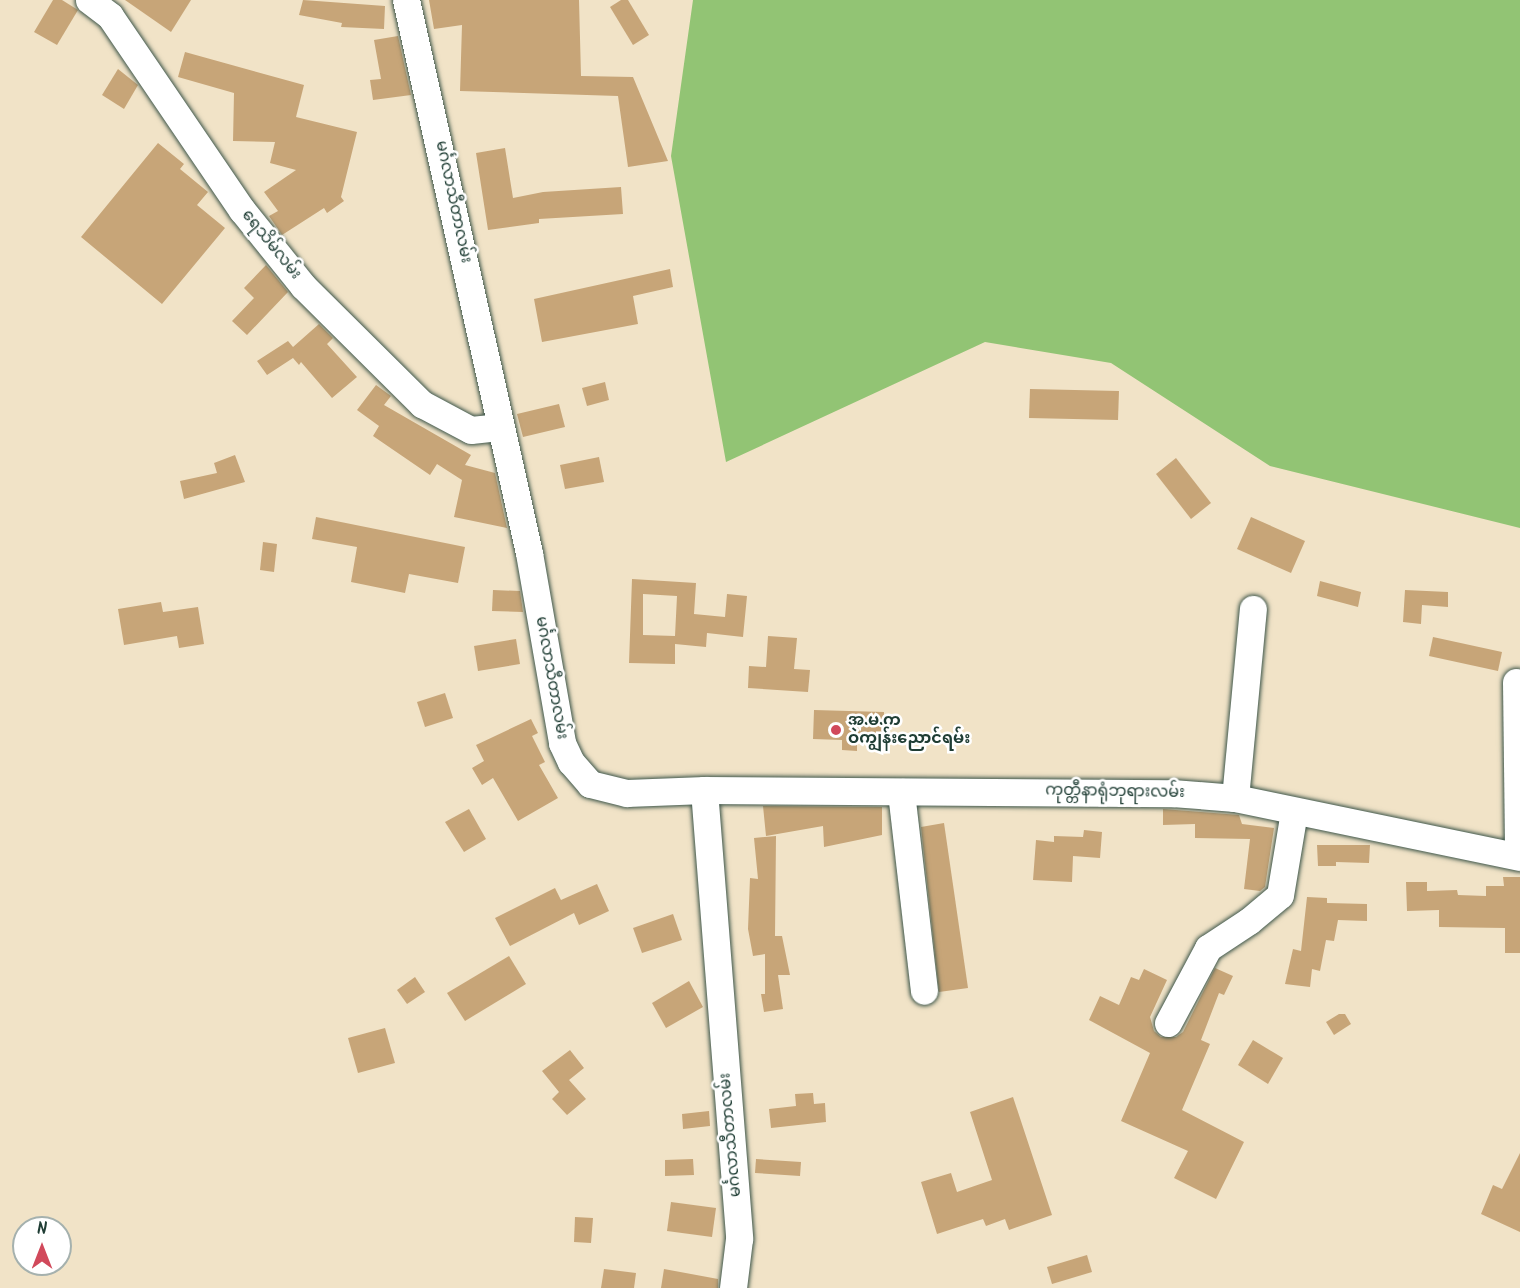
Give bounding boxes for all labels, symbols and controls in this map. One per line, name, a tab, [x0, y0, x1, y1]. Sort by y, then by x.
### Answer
street label: မင်္ဂလာသီတာလမ်း	[431, 139, 475, 265]
street label: ရေသိမ်လမ်း	[237, 206, 305, 284]
street label: မင်္ဂလာသီတာလမ်း	[531, 615, 571, 741]
place label: အ.မ.က ဝဲကျွန်းညောင်ရမ်း	[848, 711, 970, 749]
marker: အ.မ.က ဝဲကျွန်းညောင်ရမ်း	[829, 723, 843, 737]
street label: ကုတ္တီနာရုံဘုရားလမ်း	[1045, 781, 1185, 803]
street label: မင်္ဂလာသီတာလမ်း	[716, 1072, 746, 1198]
north arrow	[12, 1216, 72, 1276]
text: N	[37, 1217, 47, 1242]

